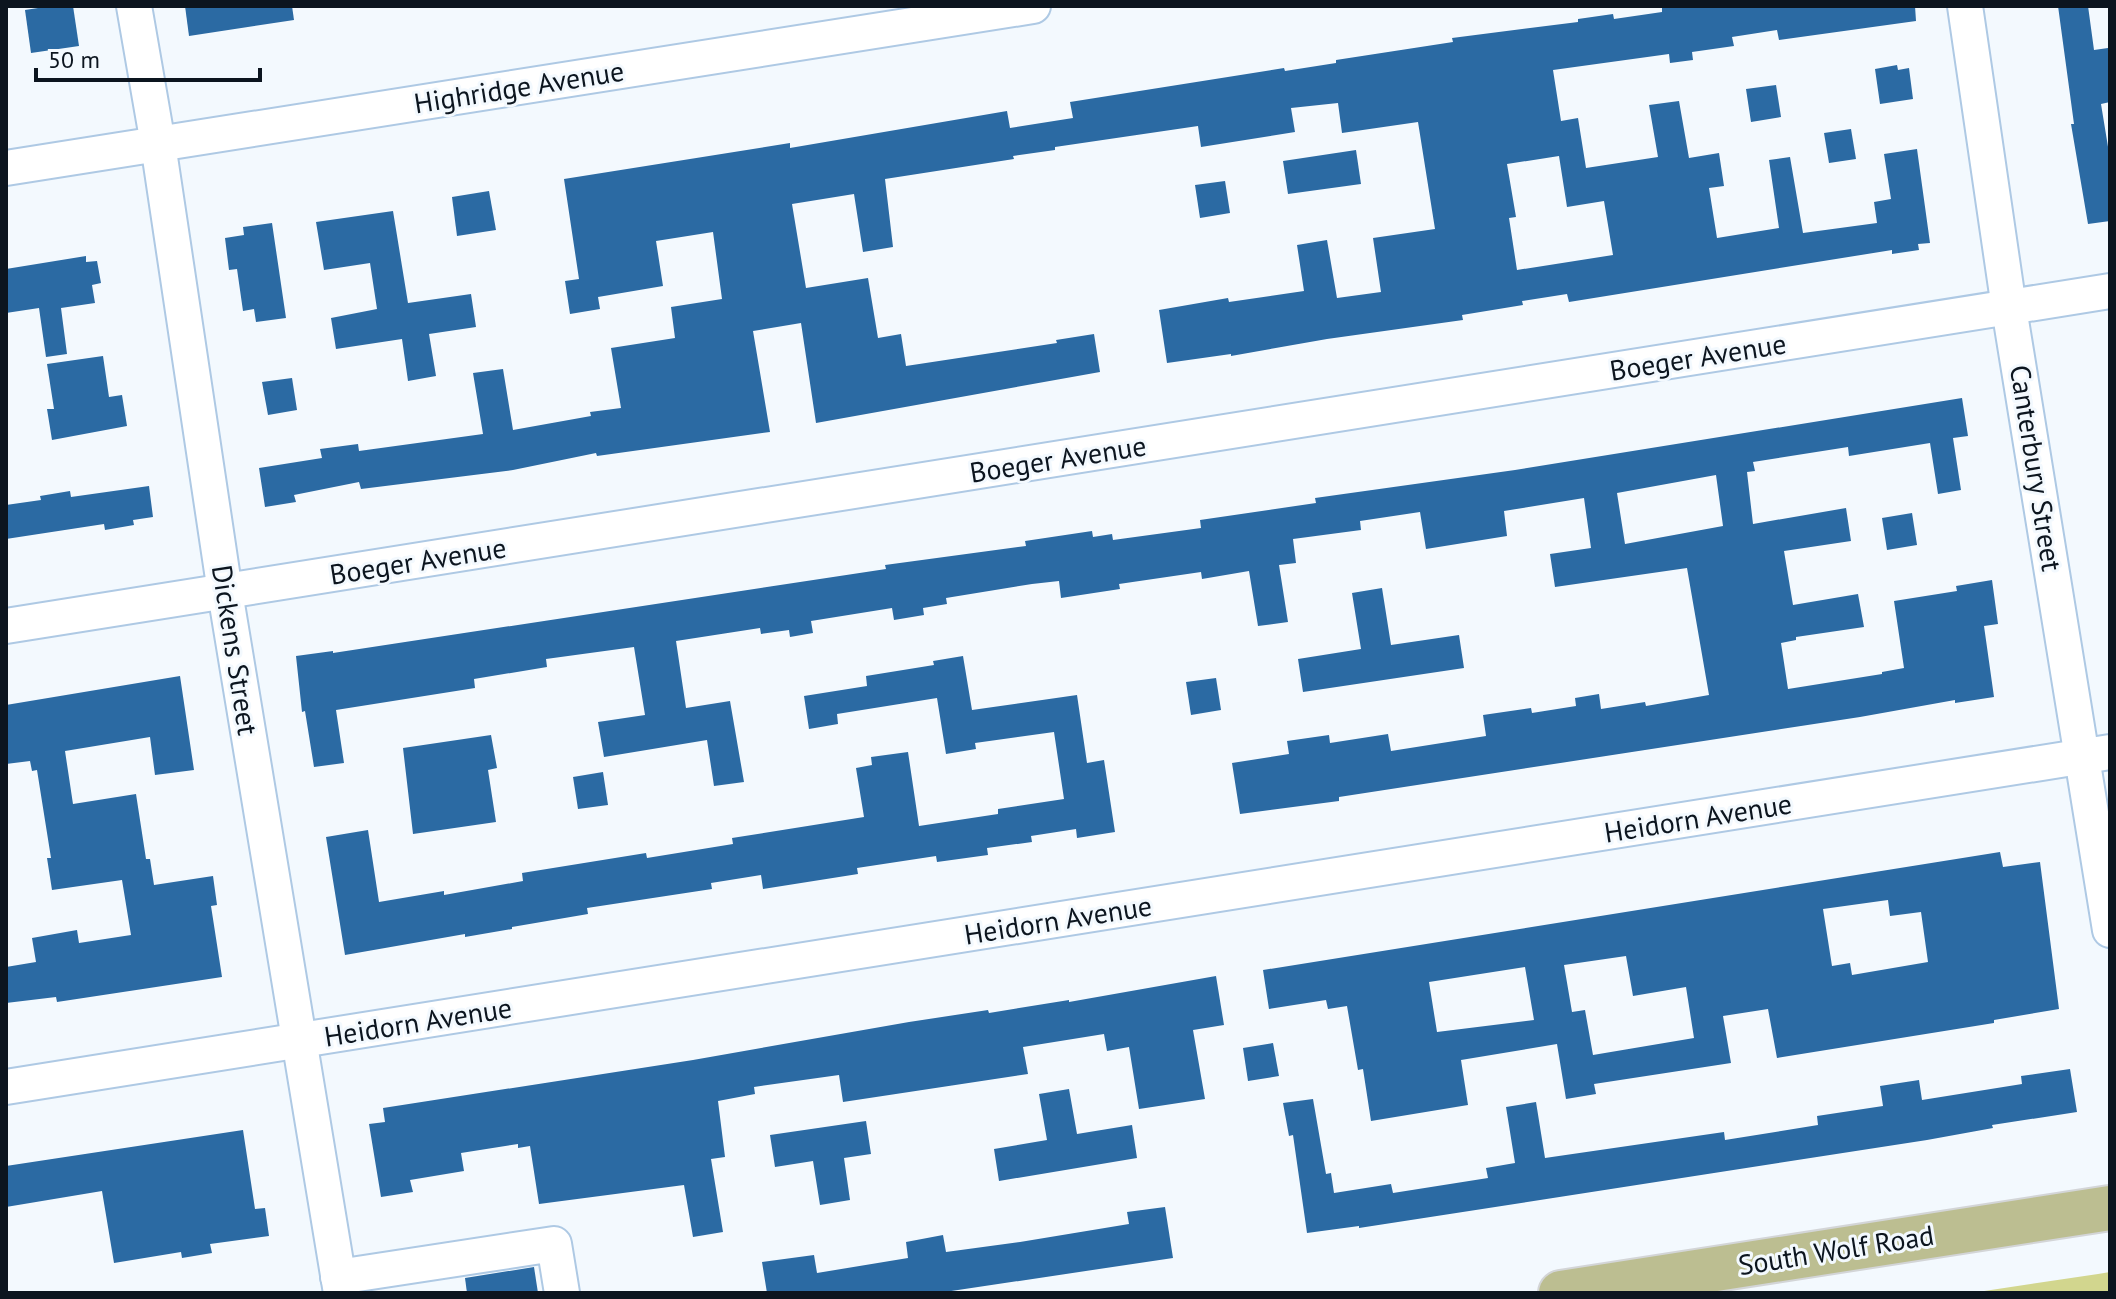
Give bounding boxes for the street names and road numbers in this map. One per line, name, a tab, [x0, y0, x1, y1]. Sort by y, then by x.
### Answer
street label: Highridge Avenue	[411, 52, 627, 121]
street label: Boeger Avenue	[1607, 324, 1789, 389]
street label: Canterbury Street	[2002, 362, 2071, 574]
street label: Boeger Avenue	[967, 426, 1149, 491]
street label: Boeger Avenue	[327, 528, 509, 593]
street label: Dickens Street	[204, 562, 267, 738]
street label: Heidorn Avenue	[1601, 784, 1794, 851]
street label: Heidorn Avenue	[961, 886, 1154, 953]
street label: Heidorn Avenue	[321, 988, 514, 1055]
street label: South Wolf Road	[1735, 1216, 1936, 1283]

